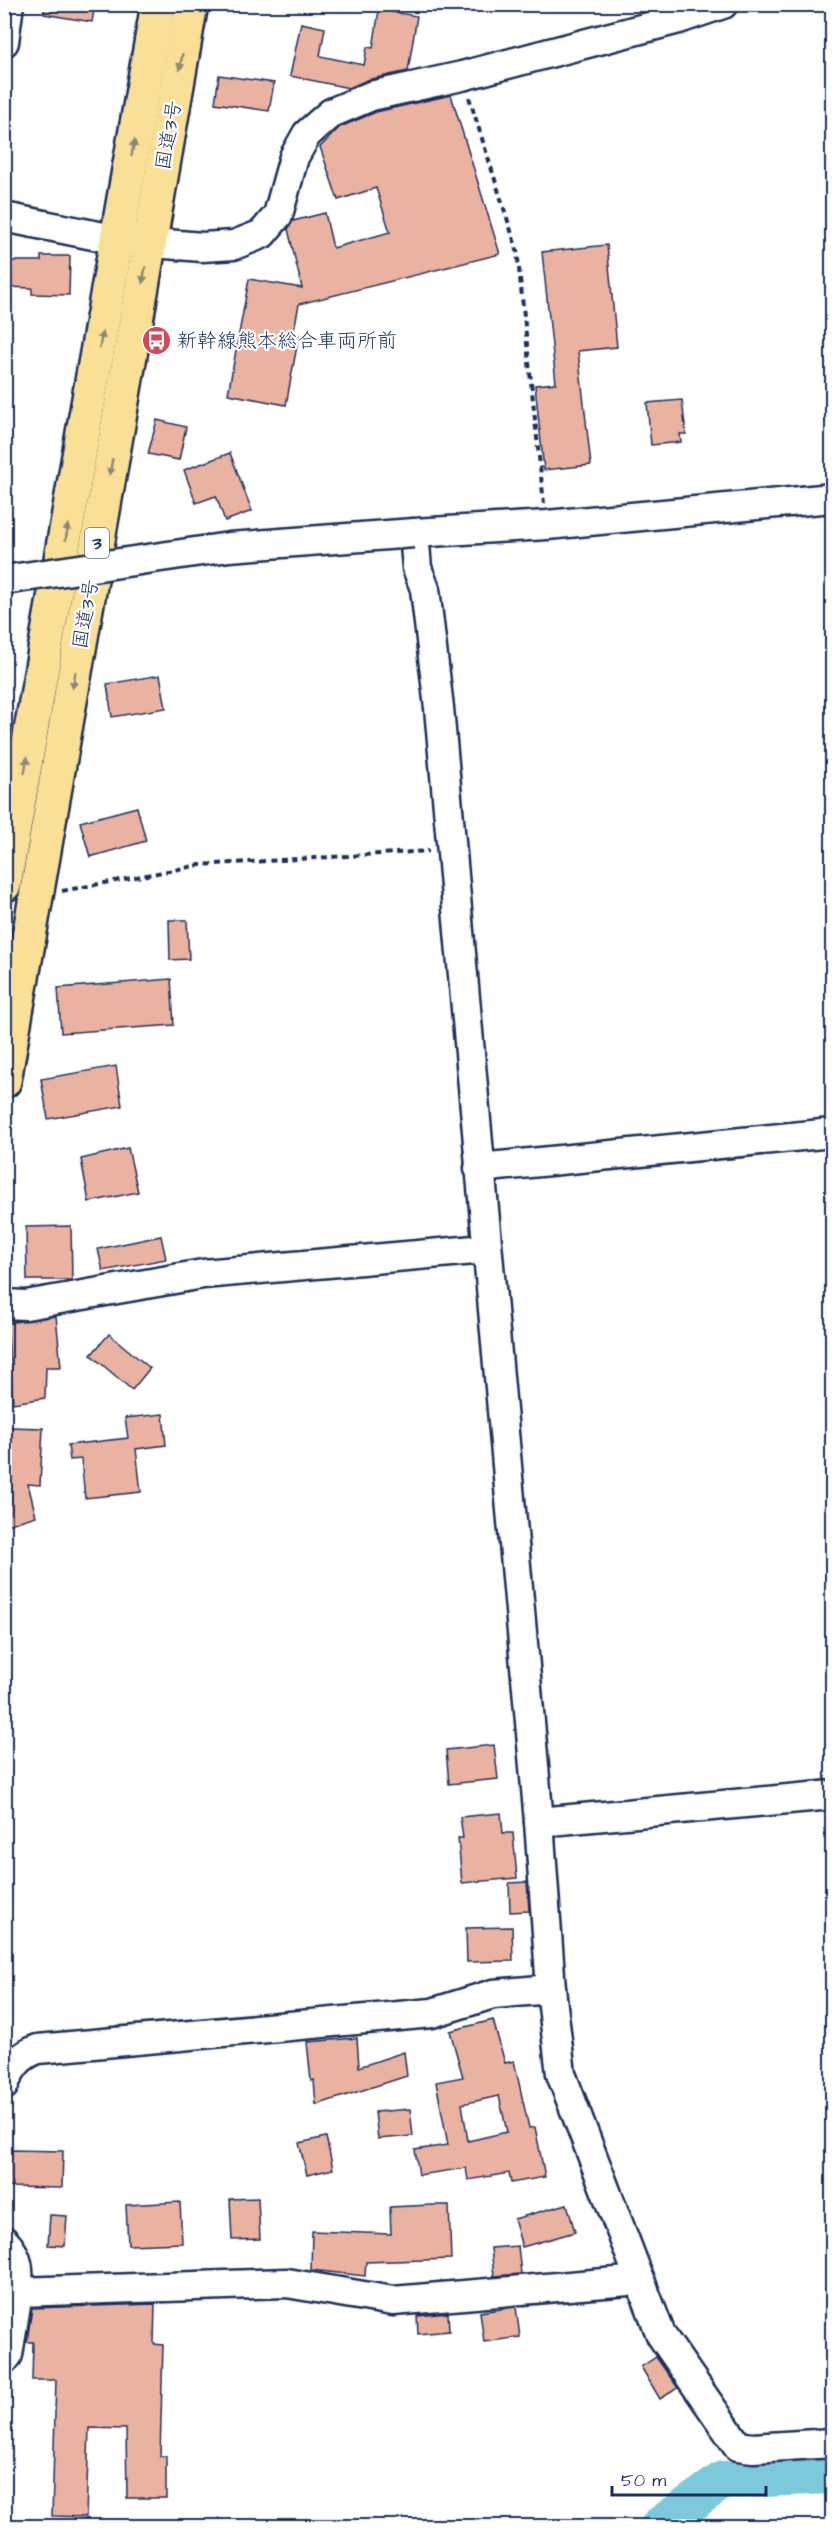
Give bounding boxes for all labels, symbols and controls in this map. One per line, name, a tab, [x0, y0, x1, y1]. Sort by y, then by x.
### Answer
one-way arrow	[176, 53, 185, 72]
street label: 国道3号	[149, 98, 189, 172]
one-way arrow	[129, 138, 138, 157]
one-way arrow	[139, 266, 148, 285]
bus stop icon: 新幹線熊本総合車両所前	[140, 324, 172, 356]
place label: 新幹線熊本総合車両所前	[177, 327, 397, 355]
one-way arrow	[97, 330, 106, 349]
one-way arrow	[106, 458, 115, 477]
one-way arrow	[63, 522, 72, 541]
road number: 3	[85, 528, 109, 558]
street label: 国道3号	[66, 577, 106, 651]
one-way arrow	[69, 670, 78, 689]
one-way arrow	[22, 756, 31, 775]
scale bar	[612, 2459, 766, 2497]
text: 50 m	[621, 2468, 666, 2493]

